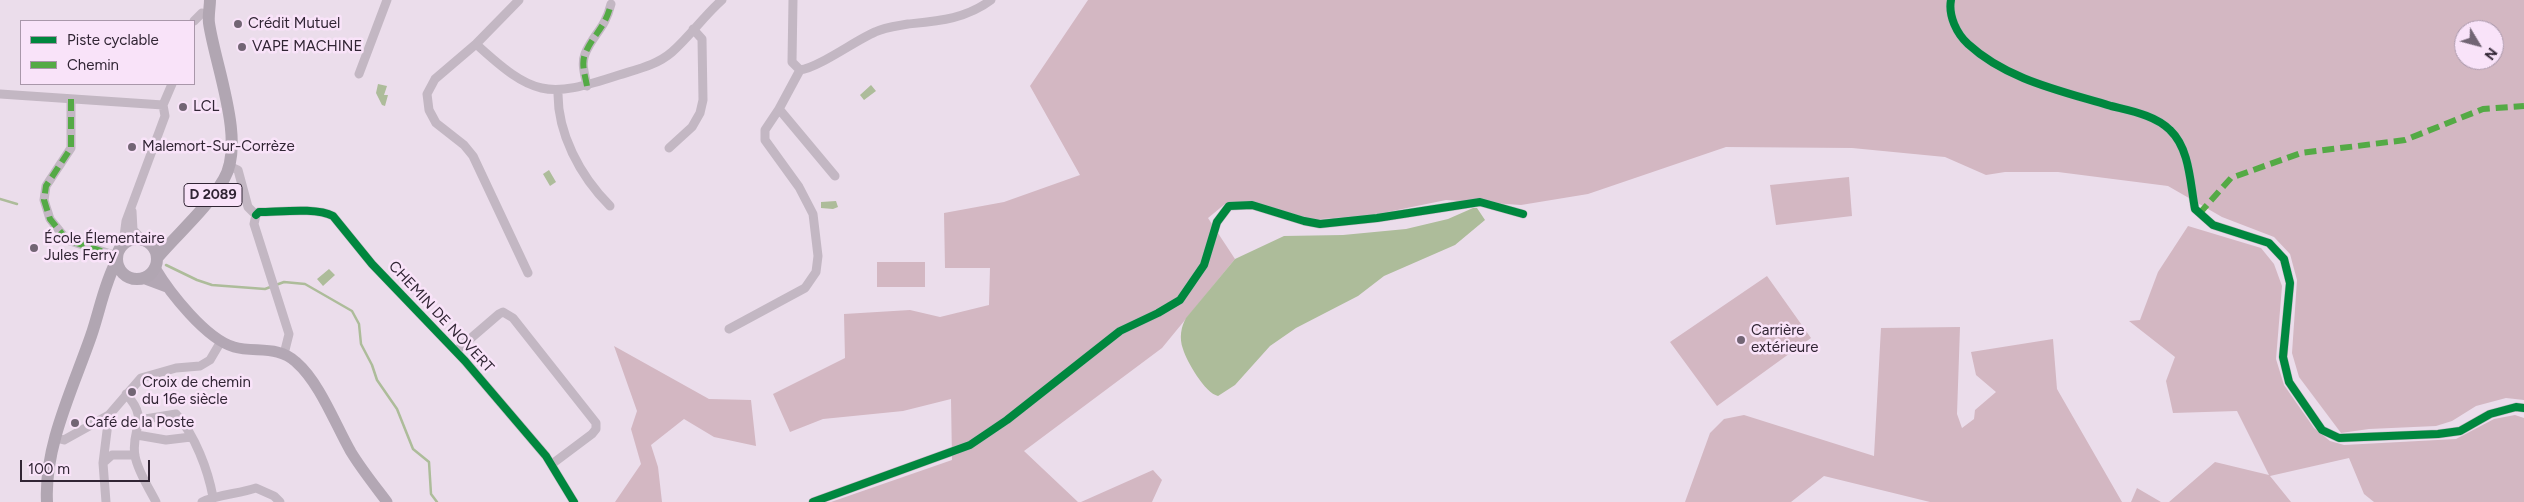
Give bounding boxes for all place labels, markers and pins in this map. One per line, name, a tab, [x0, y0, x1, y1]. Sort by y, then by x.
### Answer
place label: Crédit Mutuel	[248, 15, 340, 33]
marker: Crédit Mutuel	[232, 18, 244, 30]
place label: VAPE MACHINE	[252, 38, 362, 56]
marker: VAPE MACHINE	[236, 41, 248, 53]
place label: LCL	[193, 98, 219, 116]
marker: LCL	[177, 101, 189, 113]
place label: Malemort-Sur-Corrèze	[142, 138, 295, 156]
marker: Malemort-Sur-Corrèze	[126, 141, 138, 153]
place label: École Élementaire Jules Ferry	[44, 230, 165, 265]
marker: École Élementaire Jules Ferry	[28, 242, 40, 254]
place label: Carrière extérieure	[1751, 322, 1818, 357]
marker: Carrière extérieure	[1735, 334, 1747, 346]
place label: Croix de chemin du 16e siècle	[142, 374, 251, 409]
marker: Croix de chemin du 16e siècle	[126, 386, 138, 398]
place label: Café de la Poste	[85, 414, 194, 432]
marker: Café de la Poste	[69, 417, 81, 429]

